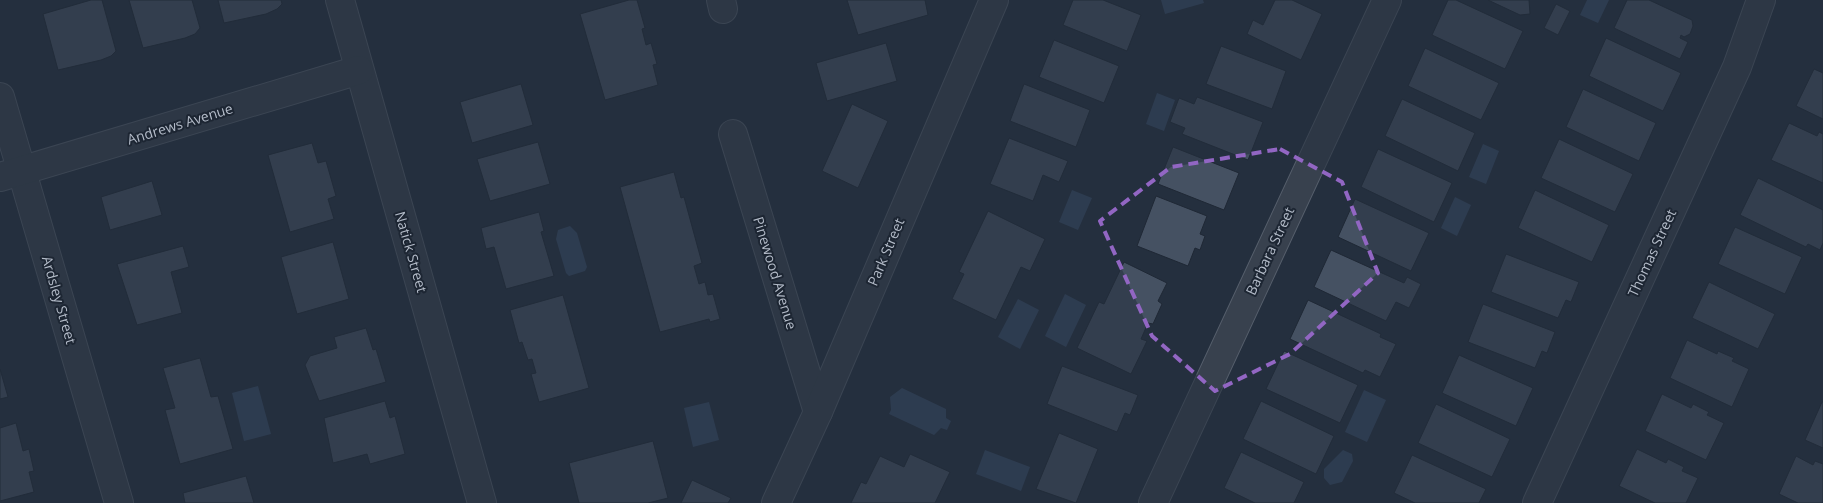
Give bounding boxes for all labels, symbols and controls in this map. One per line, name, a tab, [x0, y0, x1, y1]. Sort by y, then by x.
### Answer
street label: Andrews Avenue	[125, 98, 235, 149]
street label: Barbara Street	[1241, 204, 1298, 298]
street label: Thomas Street	[1623, 206, 1680, 300]
street label: Natick Street	[391, 209, 432, 295]
street label: Pinewood Avenue	[749, 214, 802, 332]
street label: Park Street	[863, 215, 908, 289]
street label: Ardsley Street	[38, 254, 81, 346]

